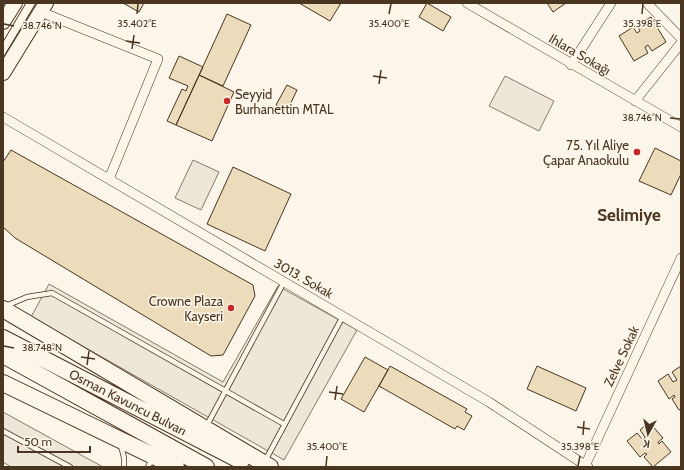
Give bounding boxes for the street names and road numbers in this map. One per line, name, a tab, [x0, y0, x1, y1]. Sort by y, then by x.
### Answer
street label: Ihlara Sokağı	[546, 30, 614, 78]
street label: 3013. Sokak	[272, 255, 337, 301]
street label: Zelve Sokak	[600, 323, 642, 389]
street label: Osman Kavuncu Bulvarı	[67, 365, 189, 439]

